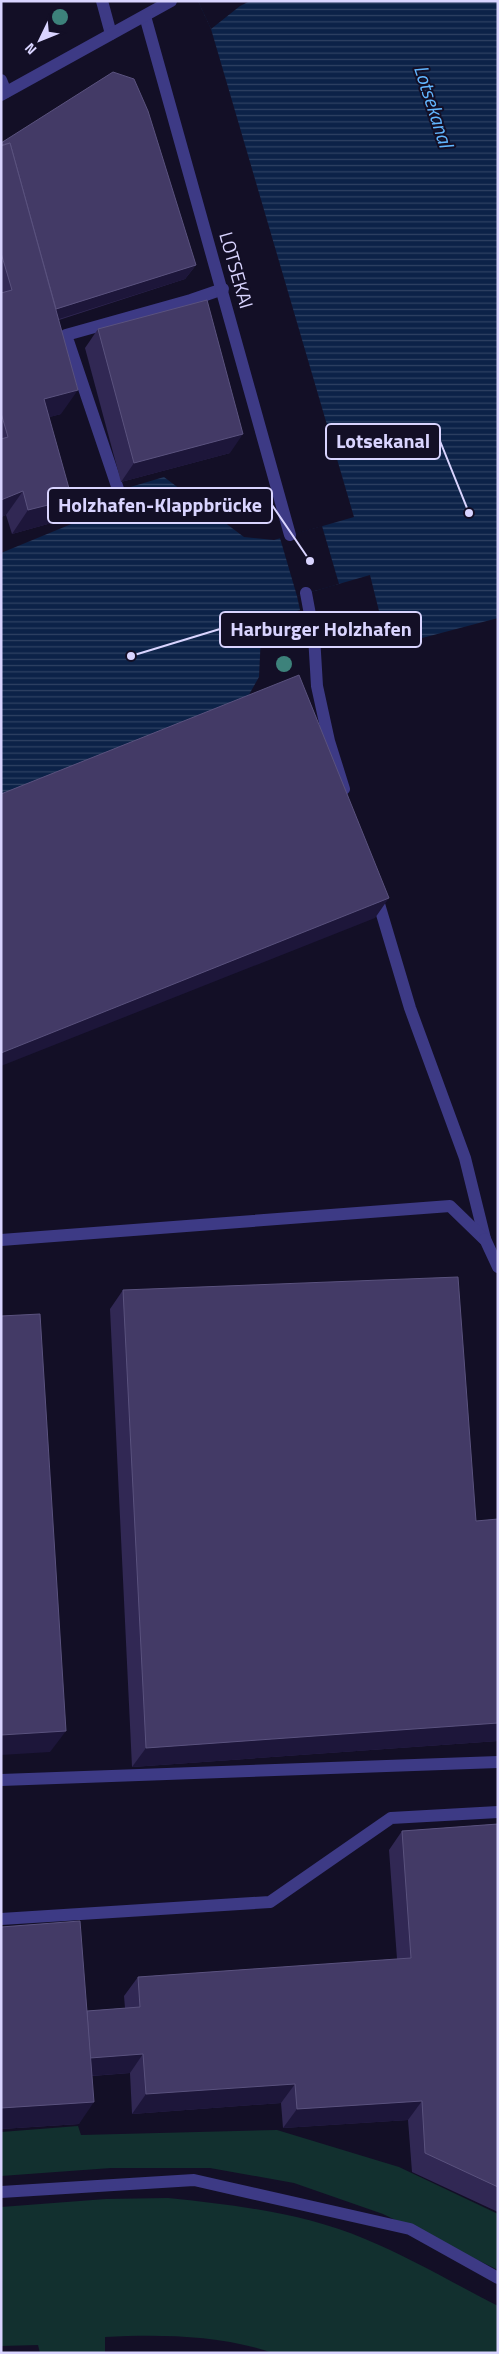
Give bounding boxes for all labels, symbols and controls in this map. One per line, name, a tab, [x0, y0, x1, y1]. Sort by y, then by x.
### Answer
north arrow	[15, 15, 65, 65]
text: N	[19, 38, 41, 60]
water label: Lotsekanal	[406, 61, 463, 154]
street label: LOTSEKAI	[212, 228, 262, 312]
callout: Lotsekanal	[326, 424, 440, 459]
text: Lotsekanal	[336, 425, 430, 456]
callout: Holzhafen-Klappbrücke	[48, 488, 272, 523]
text: Holzhafen-Klappbrücke	[58, 489, 262, 520]
callout: Harburger Holzhafen	[220, 612, 421, 647]
text: Harburger Holzhafen	[230, 613, 412, 644]

